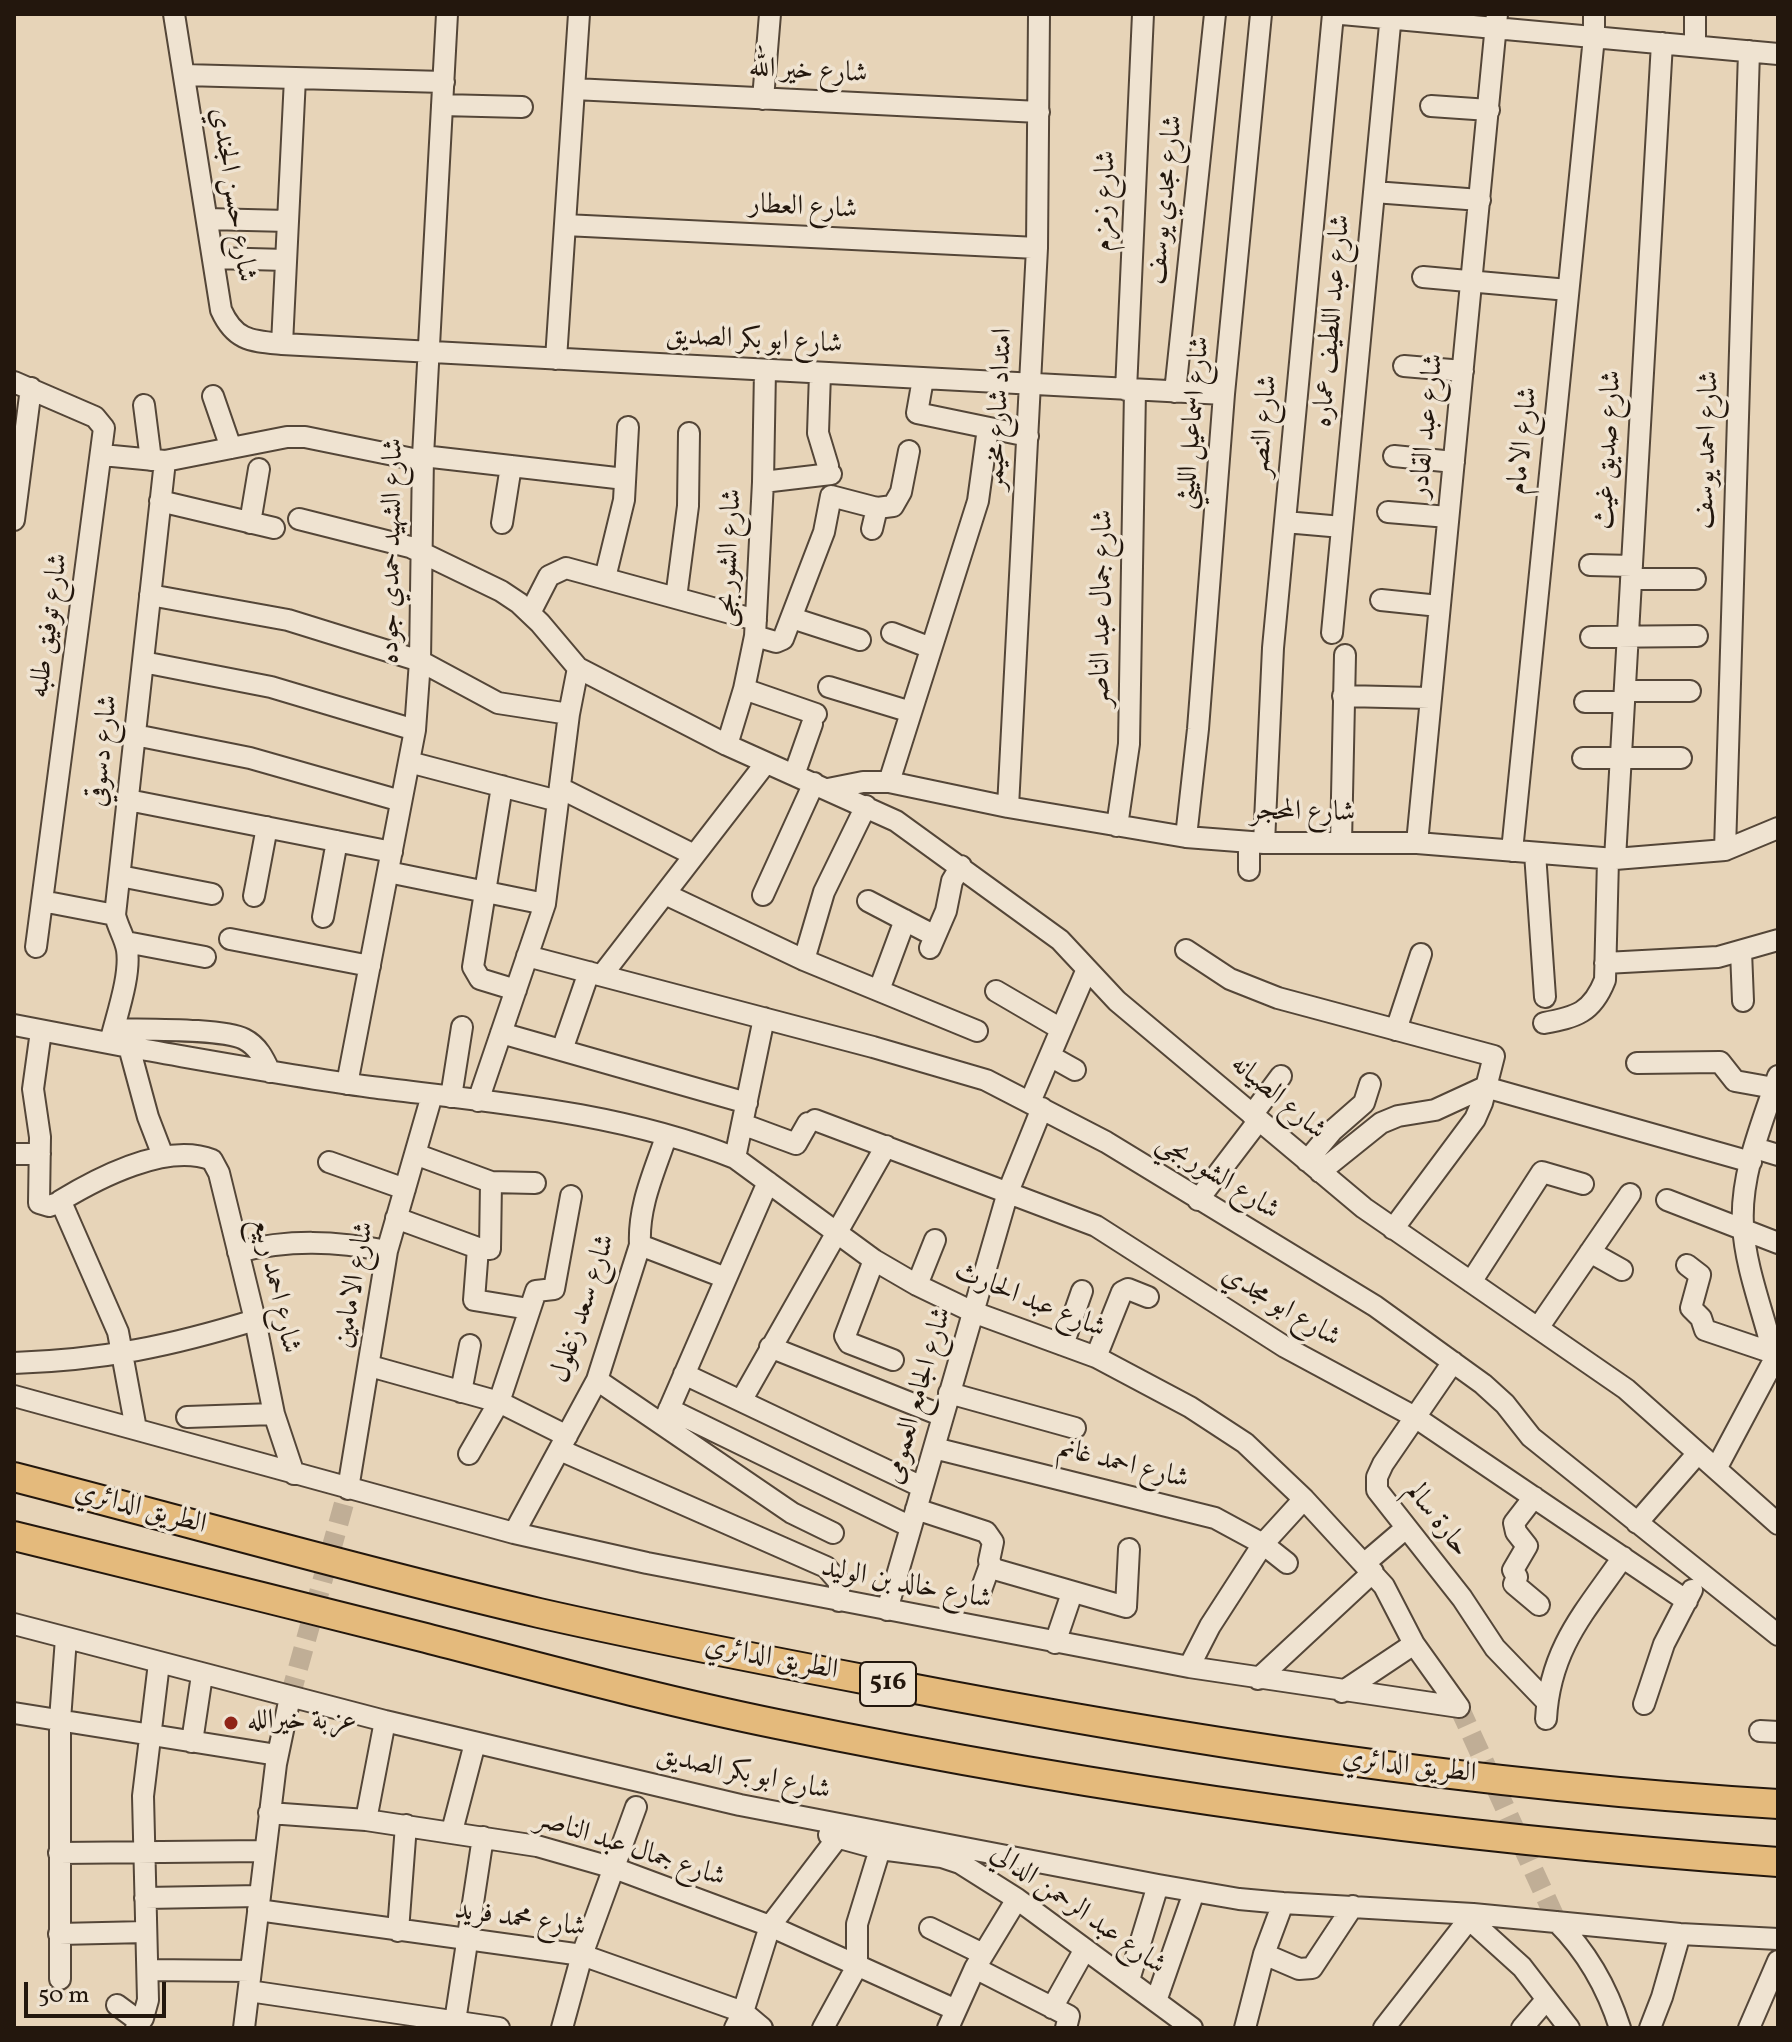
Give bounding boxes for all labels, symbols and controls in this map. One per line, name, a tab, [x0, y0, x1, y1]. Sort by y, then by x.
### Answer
street label: شارع خير الله	[748, 53, 868, 93]
street label: شارع حسن الجندي	[201, 105, 261, 285]
street label: شارع مجدي يوسف	[1141, 114, 1193, 286]
street label: شارع زمزم	[1088, 150, 1126, 252]
street label: شارع العطار	[748, 189, 858, 229]
street label: شارع عبد اللطيف عماره	[1308, 213, 1360, 429]
street label: شارع ابو بكر الصديق	[665, 321, 843, 363]
street label: امتداد شارع مخيمر	[980, 327, 1022, 491]
street label: شارع اسماعيل الليثي	[1171, 335, 1219, 511]
street label: شارع عبد القادر	[1405, 352, 1453, 500]
street label: شارع صديق غيث	[1589, 369, 1631, 531]
street label: شارع احمد يوسف	[1689, 370, 1729, 530]
street label: شارع النصر	[1245, 374, 1287, 478]
street label: شارع الامام	[1503, 385, 1547, 497]
street label: شارع الشهيد حمدي جوده	[375, 438, 413, 664]
street label: شارع الشوربجى	[711, 488, 751, 628]
street label: شارع جمال عبد الناصر	[1085, 509, 1123, 707]
street label: شارع توفيق طلبه	[24, 552, 78, 700]
street label: شارع دسوقي	[82, 693, 128, 809]
street label: شارع المحجر	[1250, 796, 1356, 832]
street label: شارع الصيانه	[1222, 1049, 1332, 1149]
street label: شارع الشوربجي	[1149, 1127, 1285, 1229]
street label: شارع احمد ربيع	[242, 1215, 306, 1357]
street label: شارع الامامين	[328, 1219, 384, 1351]
street label: شارع سعد زغلول	[545, 1230, 625, 1388]
street label: شارع عبد الحارث	[948, 1256, 1110, 1348]
street label: شارع ابو مجدي	[1215, 1260, 1345, 1356]
street label: شارع الجامع العمومى	[879, 1304, 961, 1488]
street label: شارع احمد غانم	[1054, 1434, 1192, 1498]
street label: الطريق الدائري	[70, 1476, 210, 1544]
street label: حارة سالم	[1397, 1477, 1475, 1565]
street label: شارع خالد بن الوليد	[818, 1553, 994, 1619]
street label: الطريق الدائري	[702, 1631, 840, 1689]
road number: 516	[860, 1662, 916, 1706]
place label: عزبة خيرالله	[247, 1706, 357, 1740]
marker: عزبة خيرالله	[222, 1714, 240, 1732]
street label: شارع ابو بكر الصديق	[653, 1740, 833, 1810]
street label: الطريق الدائري	[1340, 1743, 1478, 1793]
street label: شارع جمال عبد الناصر	[531, 1804, 729, 1896]
street label: شارع عبد الرحمن الدالي	[983, 1838, 1171, 1984]
street label: شارع محمد فريد	[452, 1895, 588, 1947]
scale bar	[28, 1966, 170, 2016]
text: 50 m	[38, 1979, 90, 2013]

